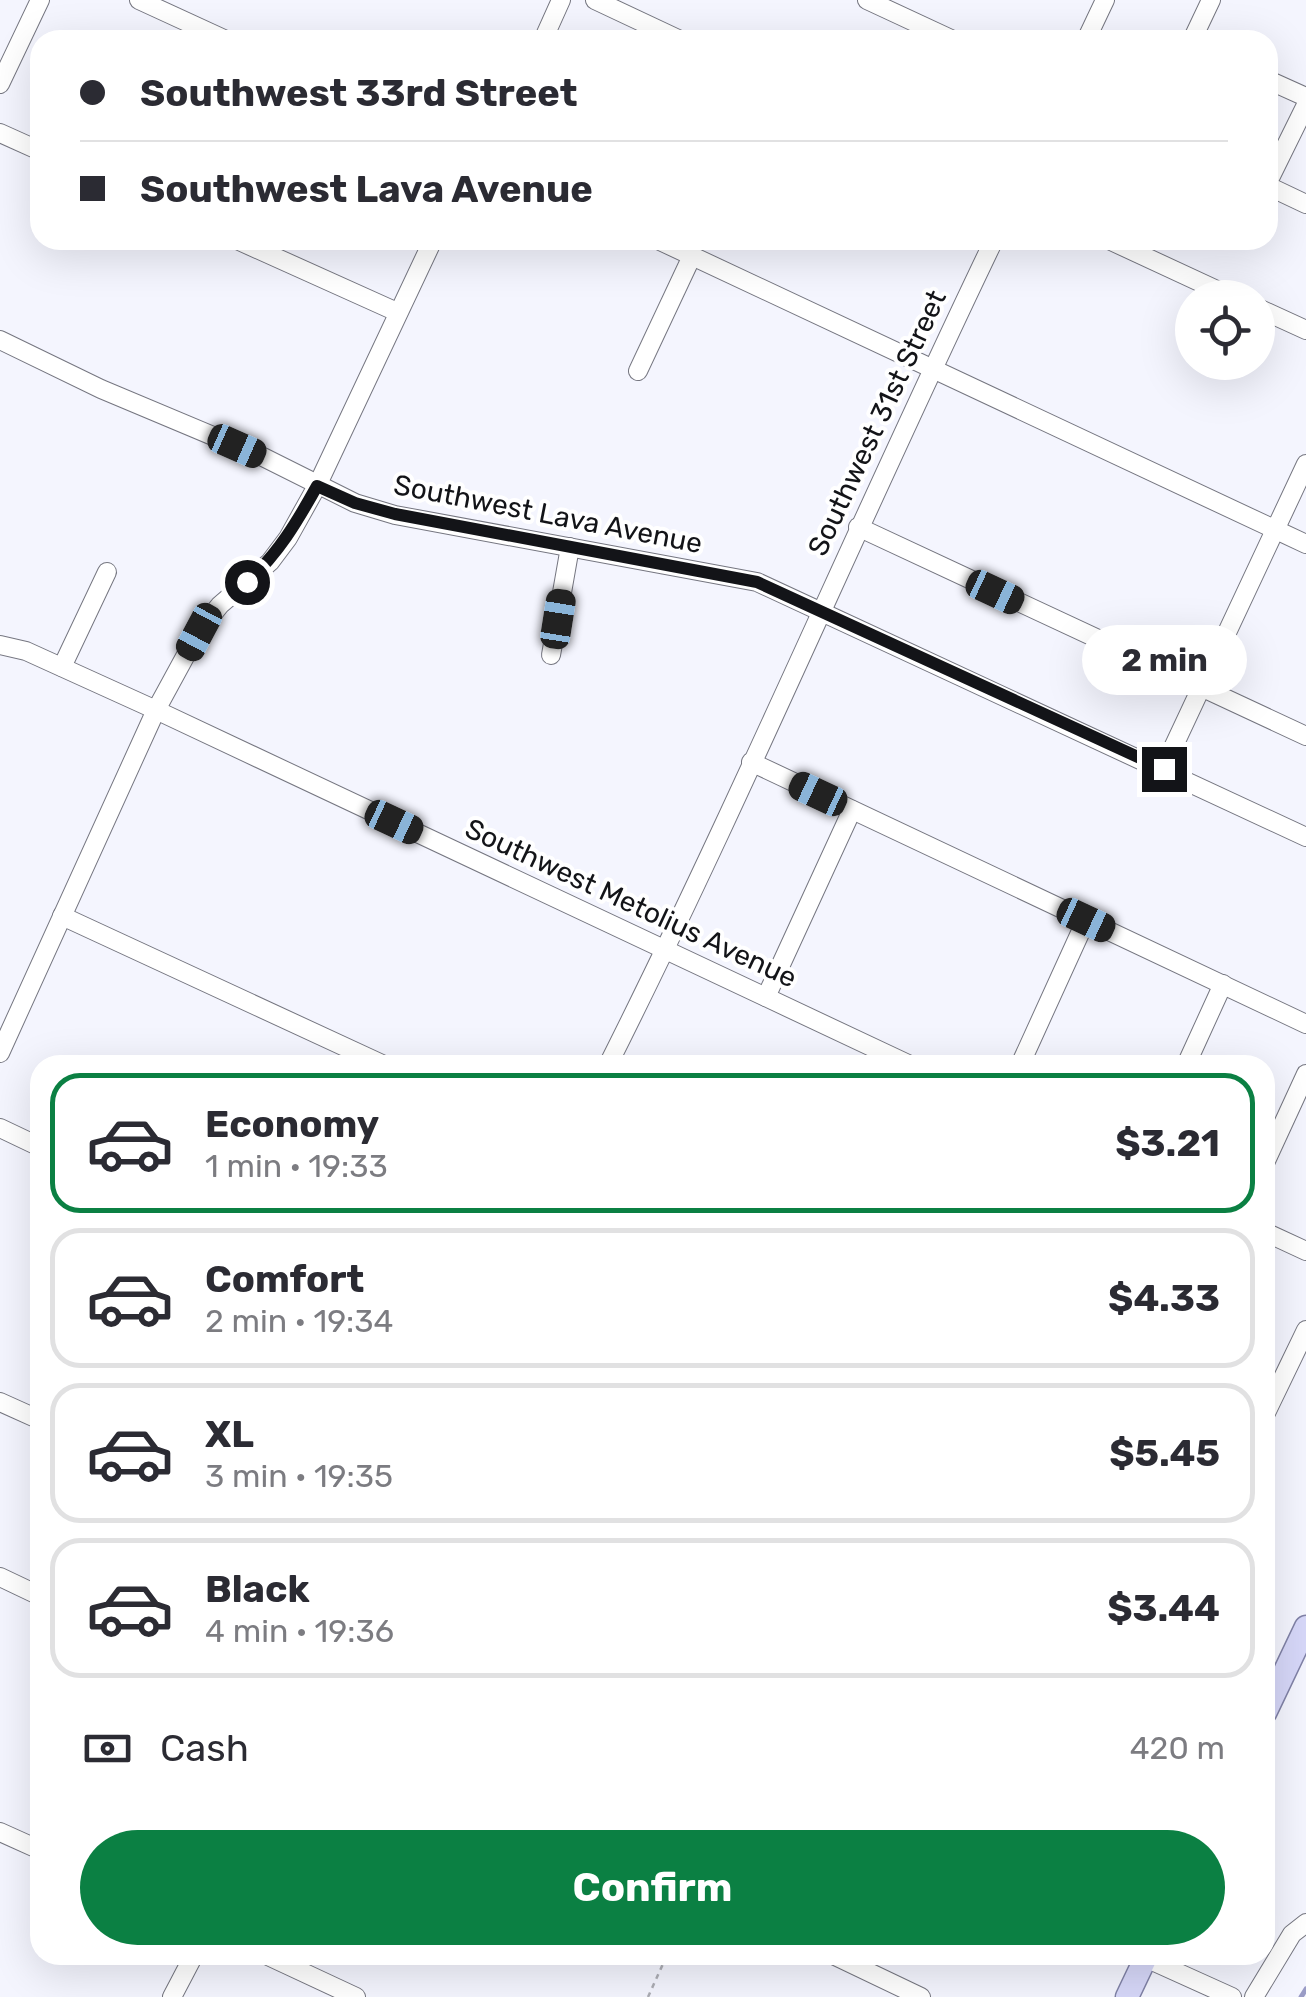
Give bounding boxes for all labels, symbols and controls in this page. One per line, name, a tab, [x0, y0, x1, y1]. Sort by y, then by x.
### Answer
text: Southwest 33rd Street	[140, 70, 578, 116]
text: Southwest Lava Avenue	[140, 166, 593, 212]
map controls	[1175, 280, 1275, 380]
button: locate	[1175, 280, 1275, 380]
street label: Southwest 31st Street	[801, 285, 953, 561]
car	[203, 420, 271, 472]
street label: Southwest Lava Avenue	[391, 468, 705, 560]
route start	[225, 560, 270, 605]
car	[961, 566, 1029, 618]
car	[538, 587, 578, 651]
car	[172, 598, 226, 666]
callout: 2 min	[1082, 624, 1246, 694]
text: 2 min	[1121, 641, 1208, 679]
route end	[1142, 747, 1187, 792]
car	[784, 768, 852, 820]
car	[360, 796, 428, 848]
street label: Southwest Metolius Avenue	[460, 812, 802, 994]
car	[1052, 894, 1120, 946]
icon: car	[85, 1098, 175, 1188]
text: Economy	[205, 1101, 379, 1147]
text: $3.21	[1115, 1120, 1220, 1166]
text: 1 min · 19:33	[205, 1147, 388, 1185]
icon: car	[85, 1253, 175, 1343]
text: Comfort	[205, 1256, 364, 1302]
text: $4.33	[1108, 1275, 1220, 1321]
text: 2 min · 19:34	[205, 1302, 393, 1340]
icon: car	[85, 1408, 175, 1498]
text: XL	[205, 1411, 254, 1457]
text: $5.45	[1109, 1430, 1220, 1476]
text: 3 min · 19:35	[205, 1457, 393, 1495]
icon: car	[85, 1563, 175, 1653]
text: Black	[205, 1566, 310, 1612]
text: $3.44	[1107, 1585, 1220, 1631]
text: 4 min · 19:36	[205, 1612, 394, 1650]
icon: cash	[80, 1721, 135, 1776]
text: Cash	[160, 1725, 249, 1771]
text: 420 m	[1130, 1729, 1225, 1767]
button: Confirm	[80, 1830, 1225, 1945]

